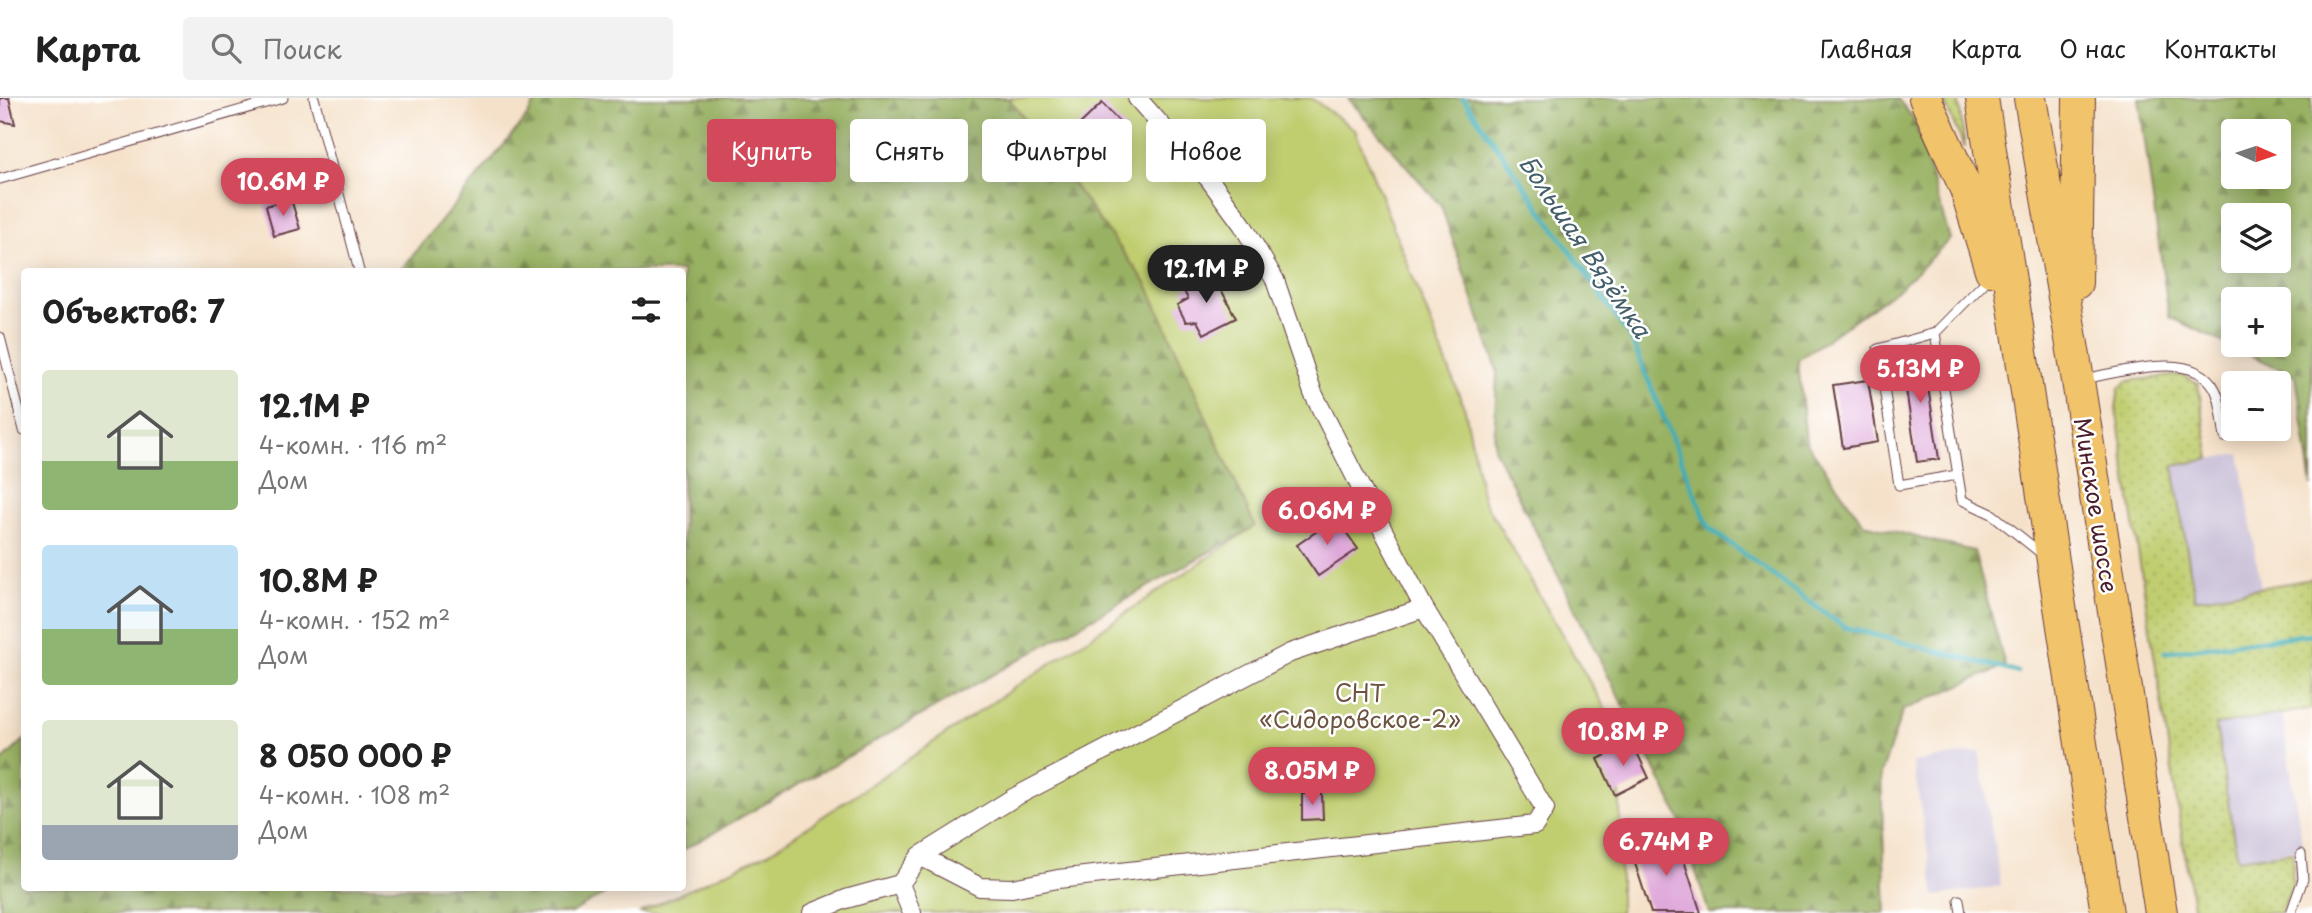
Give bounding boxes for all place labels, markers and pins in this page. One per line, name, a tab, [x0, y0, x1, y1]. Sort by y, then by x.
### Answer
pin: 10.6M ₽	[218, 158, 348, 218]
pin: 12.1M ₽	[1141, 246, 1271, 305]
pin: 5.13M ₽	[1855, 345, 1985, 405]
pin: 6.06M ₽	[1262, 488, 1392, 547]
pin: 10.8M ₽	[1558, 708, 1688, 768]
pin: 8.05M ₽	[1247, 748, 1377, 807]
pin: 6.74M ₽	[1601, 818, 1731, 878]

